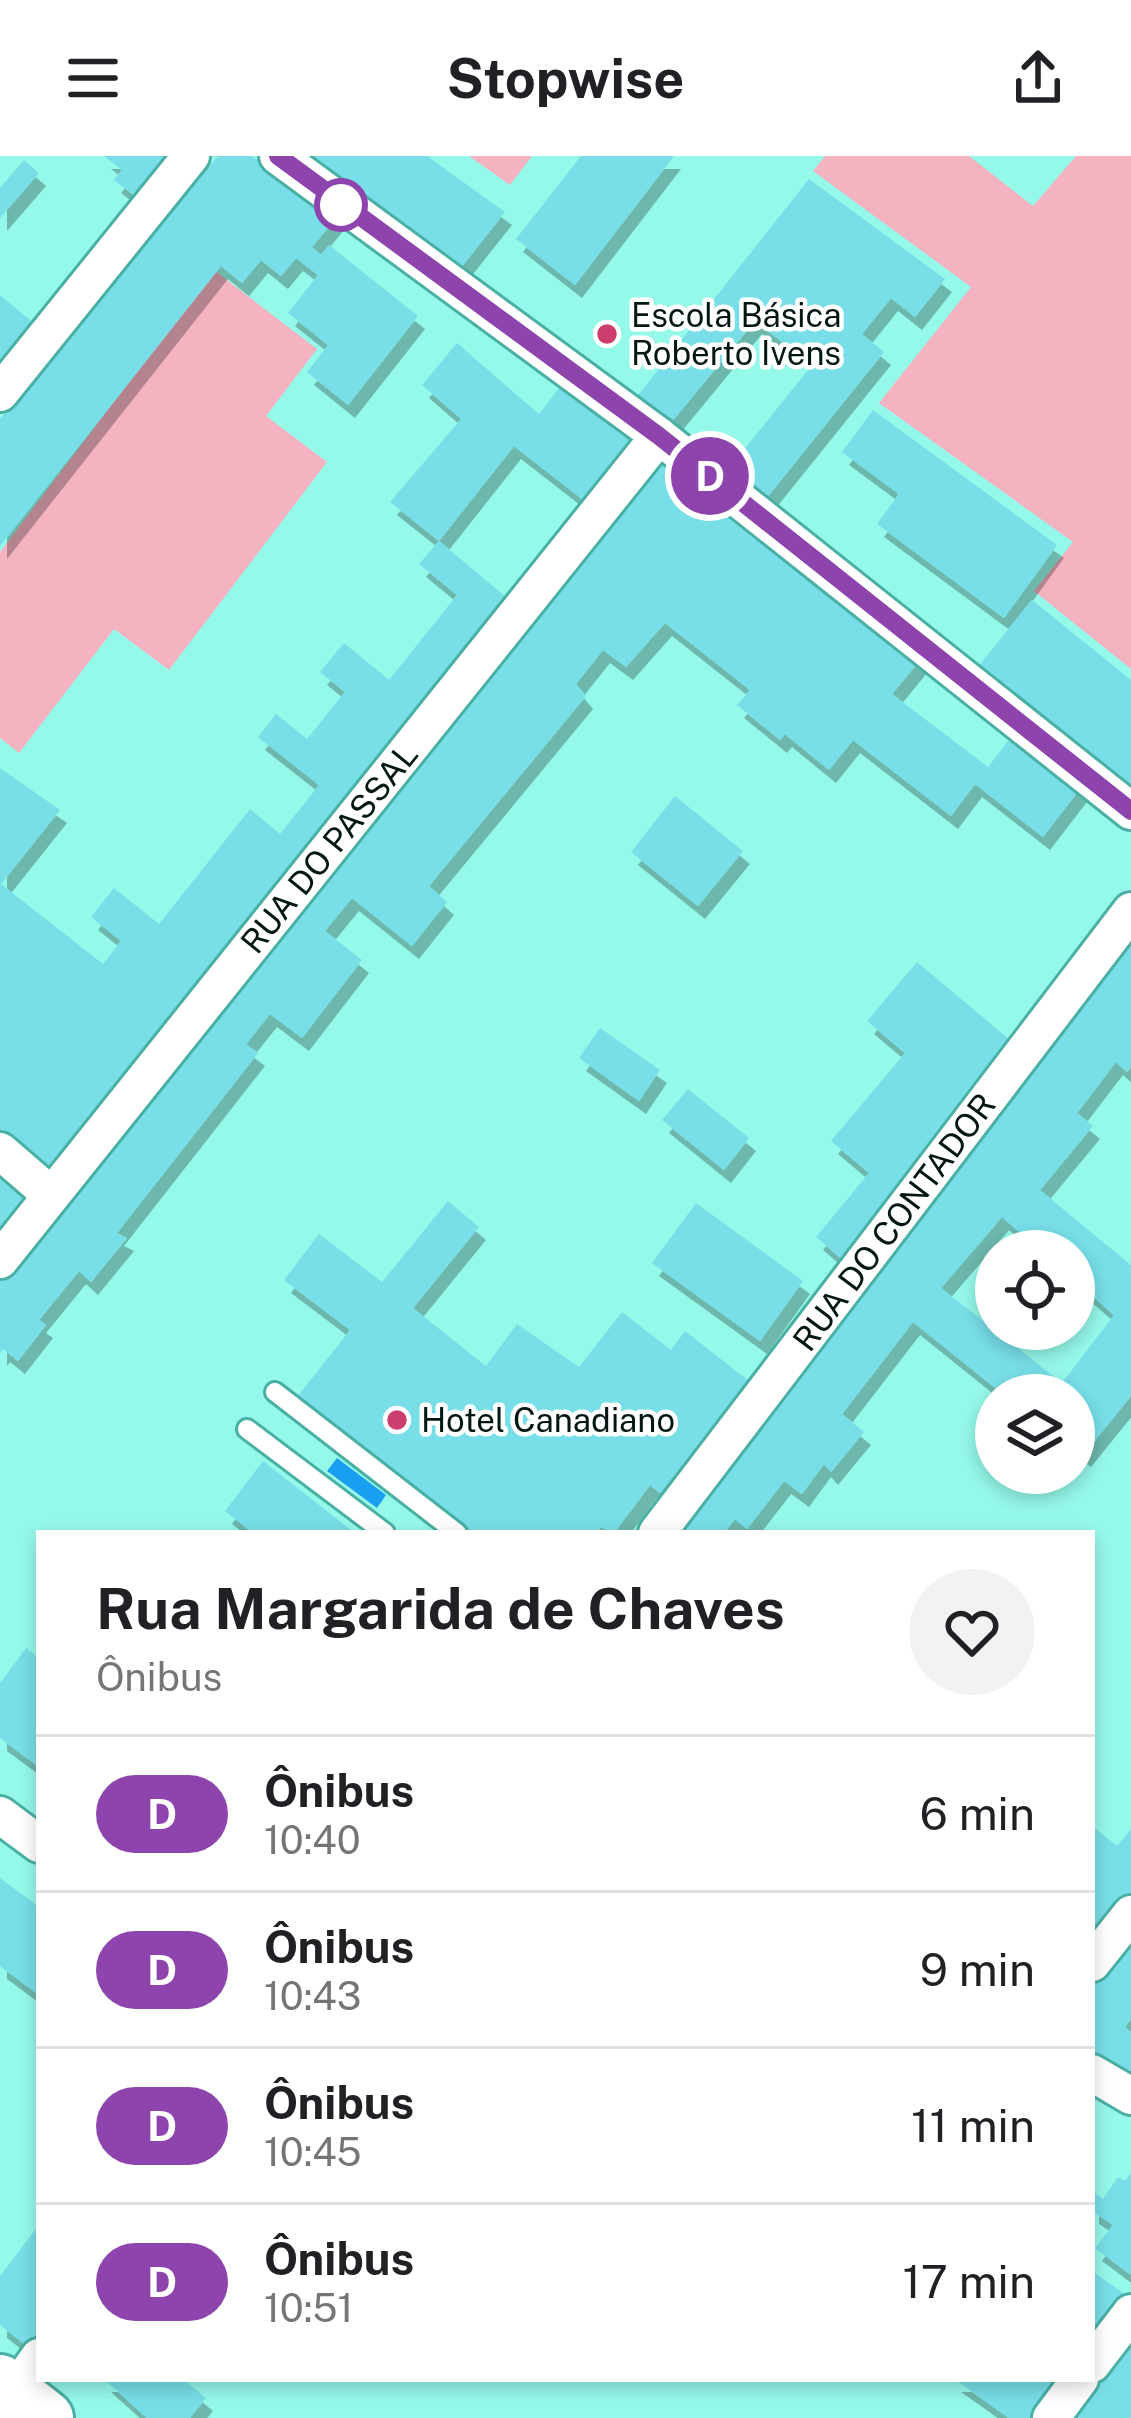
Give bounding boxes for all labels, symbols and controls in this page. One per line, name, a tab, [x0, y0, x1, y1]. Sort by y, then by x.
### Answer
icon: menu	[60, 45, 126, 111]
icon: share	[1005, 45, 1071, 111]
text: Stopwise	[447, 47, 684, 110]
unlabelled marker	[316, 180, 366, 230]
place label: Escola Básica Roberto Ivens	[631, 296, 841, 372]
marker: Escola Básica Roberto Ivens	[594, 321, 620, 347]
line badge: D	[671, 437, 749, 515]
text: D	[695, 451, 725, 500]
street label: RUA DO PASSAL	[233, 736, 425, 960]
street label: RUA DO CONTADOR	[785, 1086, 1003, 1358]
map controls	[975, 1230, 1095, 1494]
button: locate	[975, 1230, 1095, 1350]
button: layers	[975, 1374, 1095, 1494]
place label: Hotel Canadiano	[421, 1401, 675, 1439]
marker: Hotel Canadiano	[384, 1407, 410, 1433]
button: heart	[909, 1569, 1035, 1695]
text: Rua Margarida de Chaves	[96, 1575, 785, 1642]
text: Ônibus	[96, 1654, 222, 1700]
text: Ônibus	[264, 1764, 414, 1817]
text: 6 min	[920, 1787, 1035, 1840]
text: D	[147, 1789, 177, 1838]
text: 10:40	[264, 1817, 361, 1863]
text: Ônibus	[264, 1920, 414, 1973]
text: 9 min	[920, 1943, 1035, 1996]
text: D	[147, 1945, 177, 1994]
text: 10:43	[264, 1973, 361, 2019]
text: Ônibus	[264, 2076, 414, 2129]
text: 11 min	[911, 2099, 1035, 2152]
text: D	[147, 2101, 177, 2150]
text: 10:45	[264, 2129, 361, 2175]
text: Ônibus	[264, 2232, 414, 2285]
text: 17 min	[902, 2255, 1035, 2308]
text: D	[147, 2257, 177, 2306]
text: 10:51	[264, 2285, 353, 2331]

